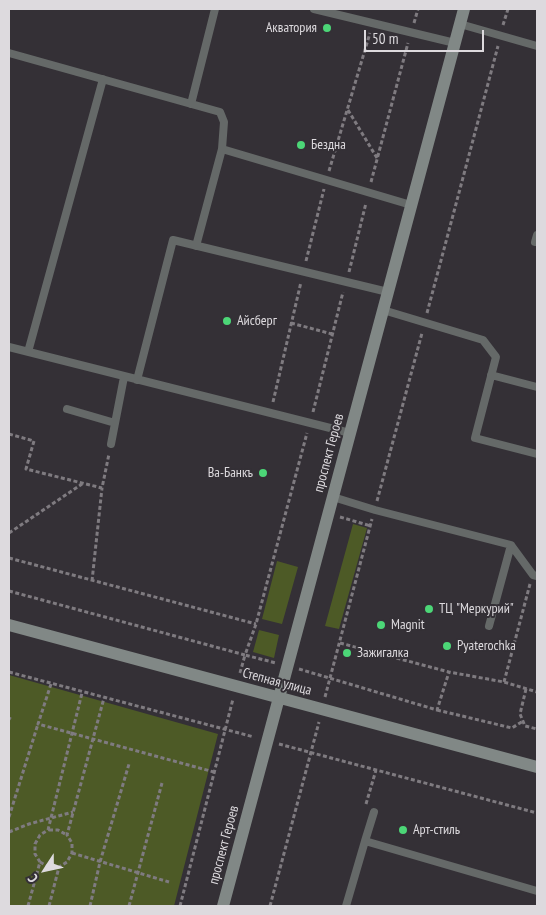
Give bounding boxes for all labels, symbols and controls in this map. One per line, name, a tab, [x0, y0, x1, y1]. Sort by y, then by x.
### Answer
place label: Акватория	[266, 20, 317, 36]
scale bar	[366, 20, 486, 52]
marker: Акватория	[321, 22, 333, 34]
text: 50 m	[372, 29, 398, 48]
place label: Бездна	[311, 137, 346, 153]
marker: Бездна	[295, 139, 307, 151]
place label: Айсберг	[237, 313, 277, 329]
marker: Айсберг	[221, 315, 233, 327]
street label: проспект Героев	[310, 412, 348, 494]
place label: Ва-Банкъ	[208, 465, 253, 481]
marker: Ва-Банкъ	[257, 467, 269, 479]
place label: ТЦ "Меркурий"	[439, 601, 514, 617]
marker: ТЦ "Меркурий"	[423, 603, 435, 615]
place label: Magnit	[391, 617, 425, 633]
marker: Magnit	[375, 619, 387, 631]
place label: Pyaterochka	[457, 638, 516, 654]
marker: Pyaterochka	[441, 640, 453, 652]
place label: Зажигалка	[357, 645, 409, 661]
marker: Зажигалка	[341, 647, 353, 659]
street label: Степная улица	[241, 665, 313, 699]
street label: проспект Героев	[205, 804, 243, 886]
place label: Арт-стиль	[413, 822, 460, 838]
marker: Арт-стиль	[397, 824, 409, 836]
north arrow	[20, 845, 70, 895]
text: С	[24, 871, 42, 886]

